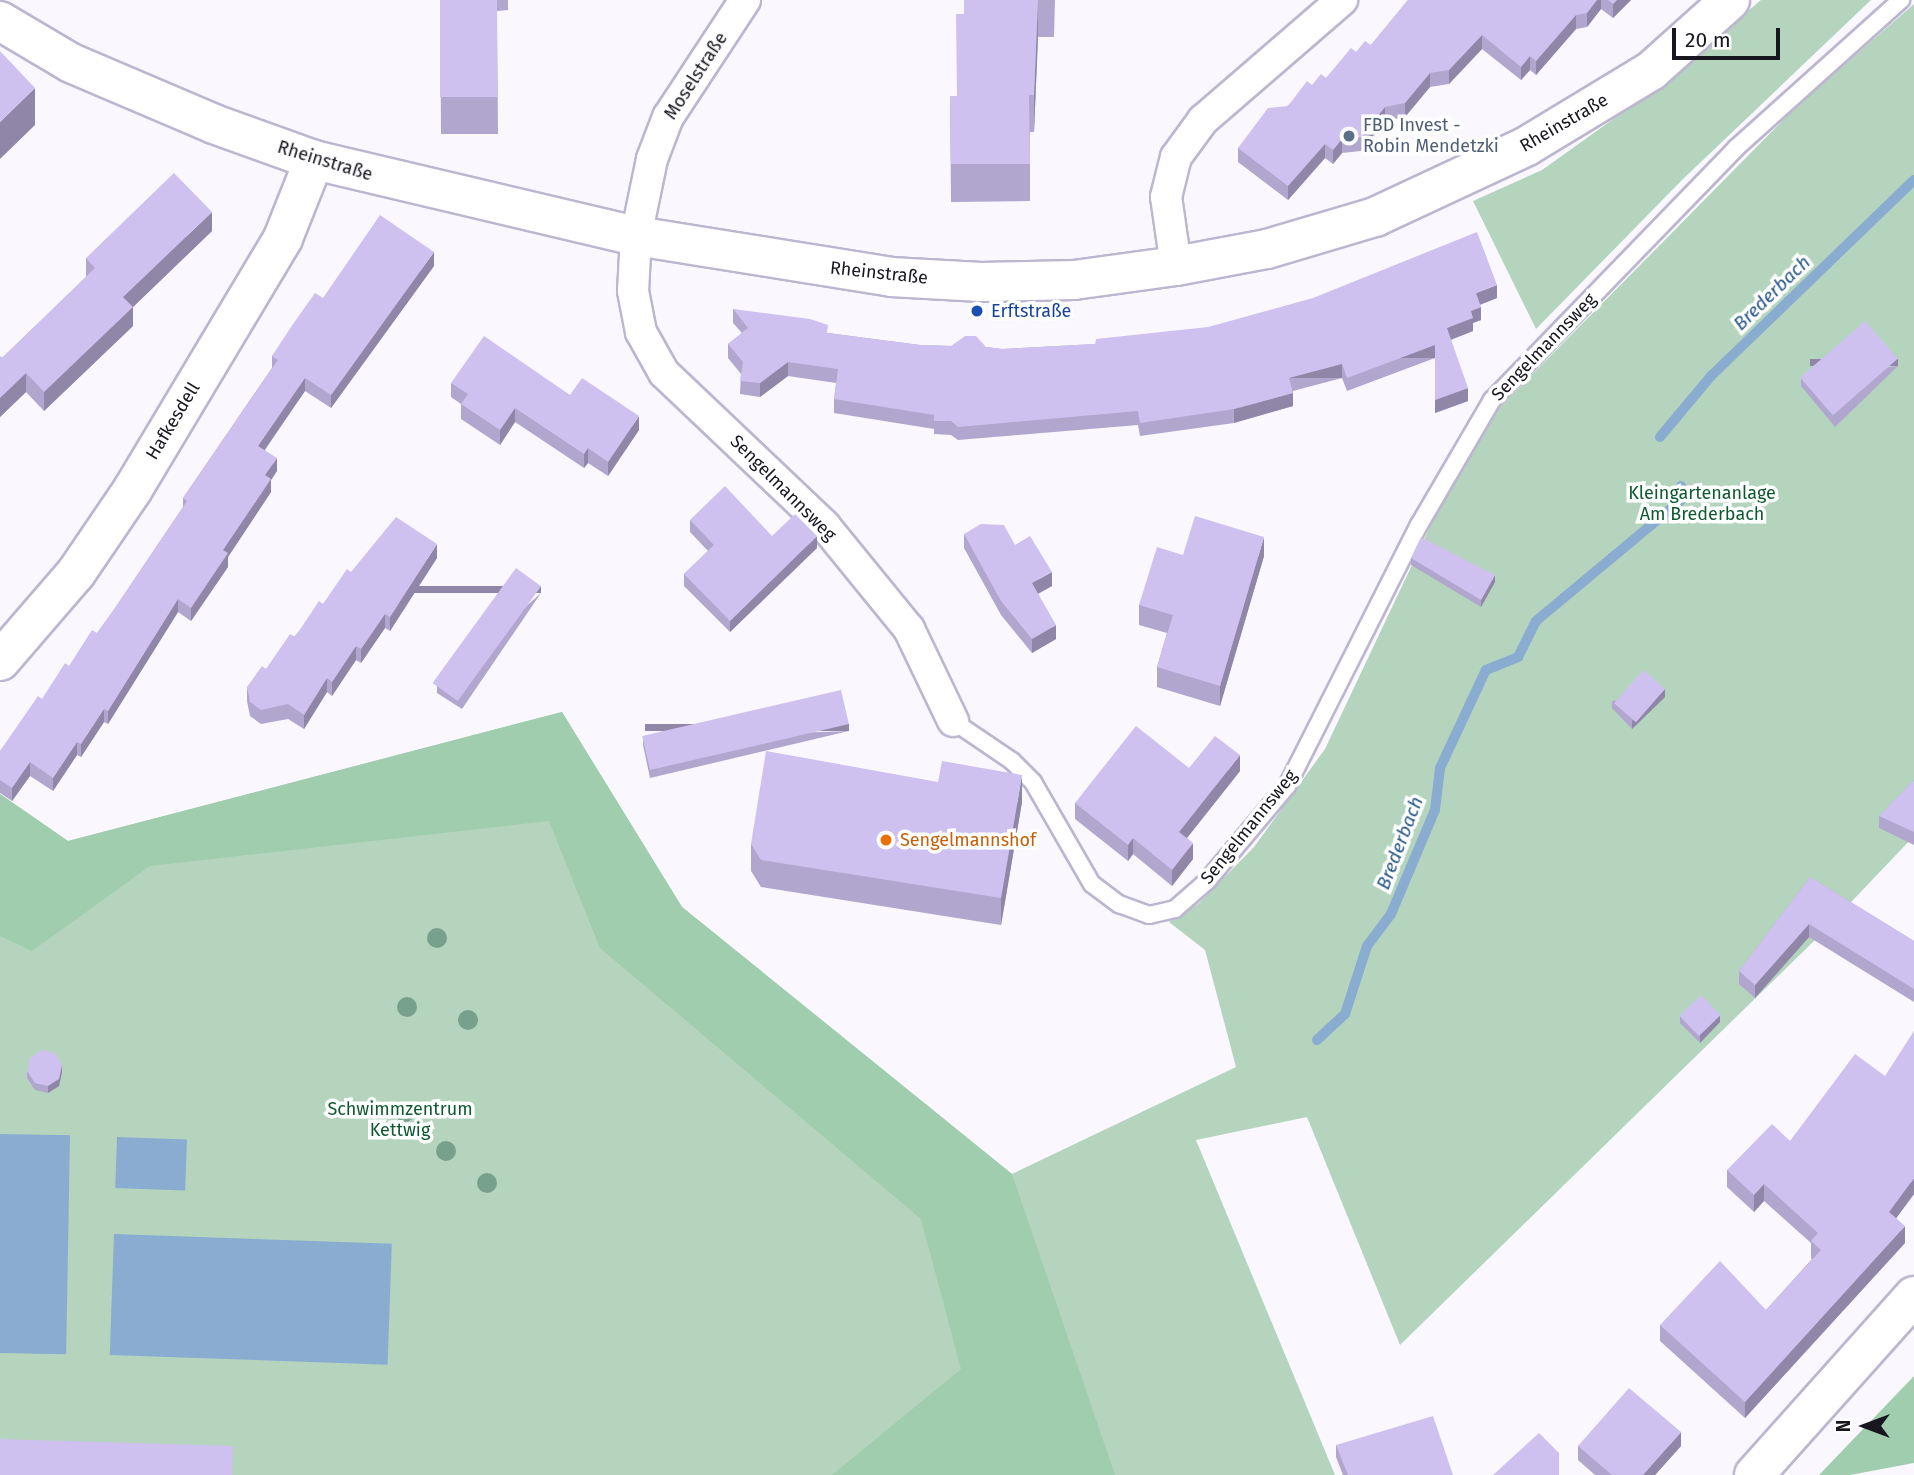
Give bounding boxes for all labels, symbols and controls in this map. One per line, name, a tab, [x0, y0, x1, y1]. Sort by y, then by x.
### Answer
scale bar	[1676, 14, 1784, 58]
text: 20 m	[1685, 27, 1731, 53]
street label: Moselstraße	[660, 28, 732, 124]
street label: Rheinstraße	[1516, 89, 1612, 157]
place label: FBD Invest - Robin Mendetzki	[1363, 115, 1499, 158]
marker: FBD Invest - Robin Mendetzki	[1341, 128, 1357, 144]
street label: Rheinstraße	[275, 136, 375, 186]
water label: Brederbach	[1729, 251, 1815, 335]
street label: Rheinstraße	[829, 257, 929, 289]
street label: Sengelmannsweg	[1487, 289, 1601, 405]
place label: Erftstraße	[991, 300, 1071, 322]
marker: Erftstraße	[969, 303, 985, 319]
street label: Hafkesdell	[141, 378, 205, 464]
street label: Sengelmannsweg	[726, 431, 840, 545]
park label: Kleingartenanlage Am Brederbach	[1628, 483, 1776, 526]
street label: Sengelmannsweg	[1196, 765, 1302, 889]
water label: Brederbach	[1372, 793, 1428, 893]
place label: Sengelmannshof	[900, 829, 1036, 851]
marker: Sengelmannshof	[878, 832, 894, 848]
park label: Schwimmzentrum Kettwig	[327, 1099, 473, 1142]
north arrow	[1830, 1391, 1900, 1461]
text: N	[1832, 1420, 1855, 1432]

